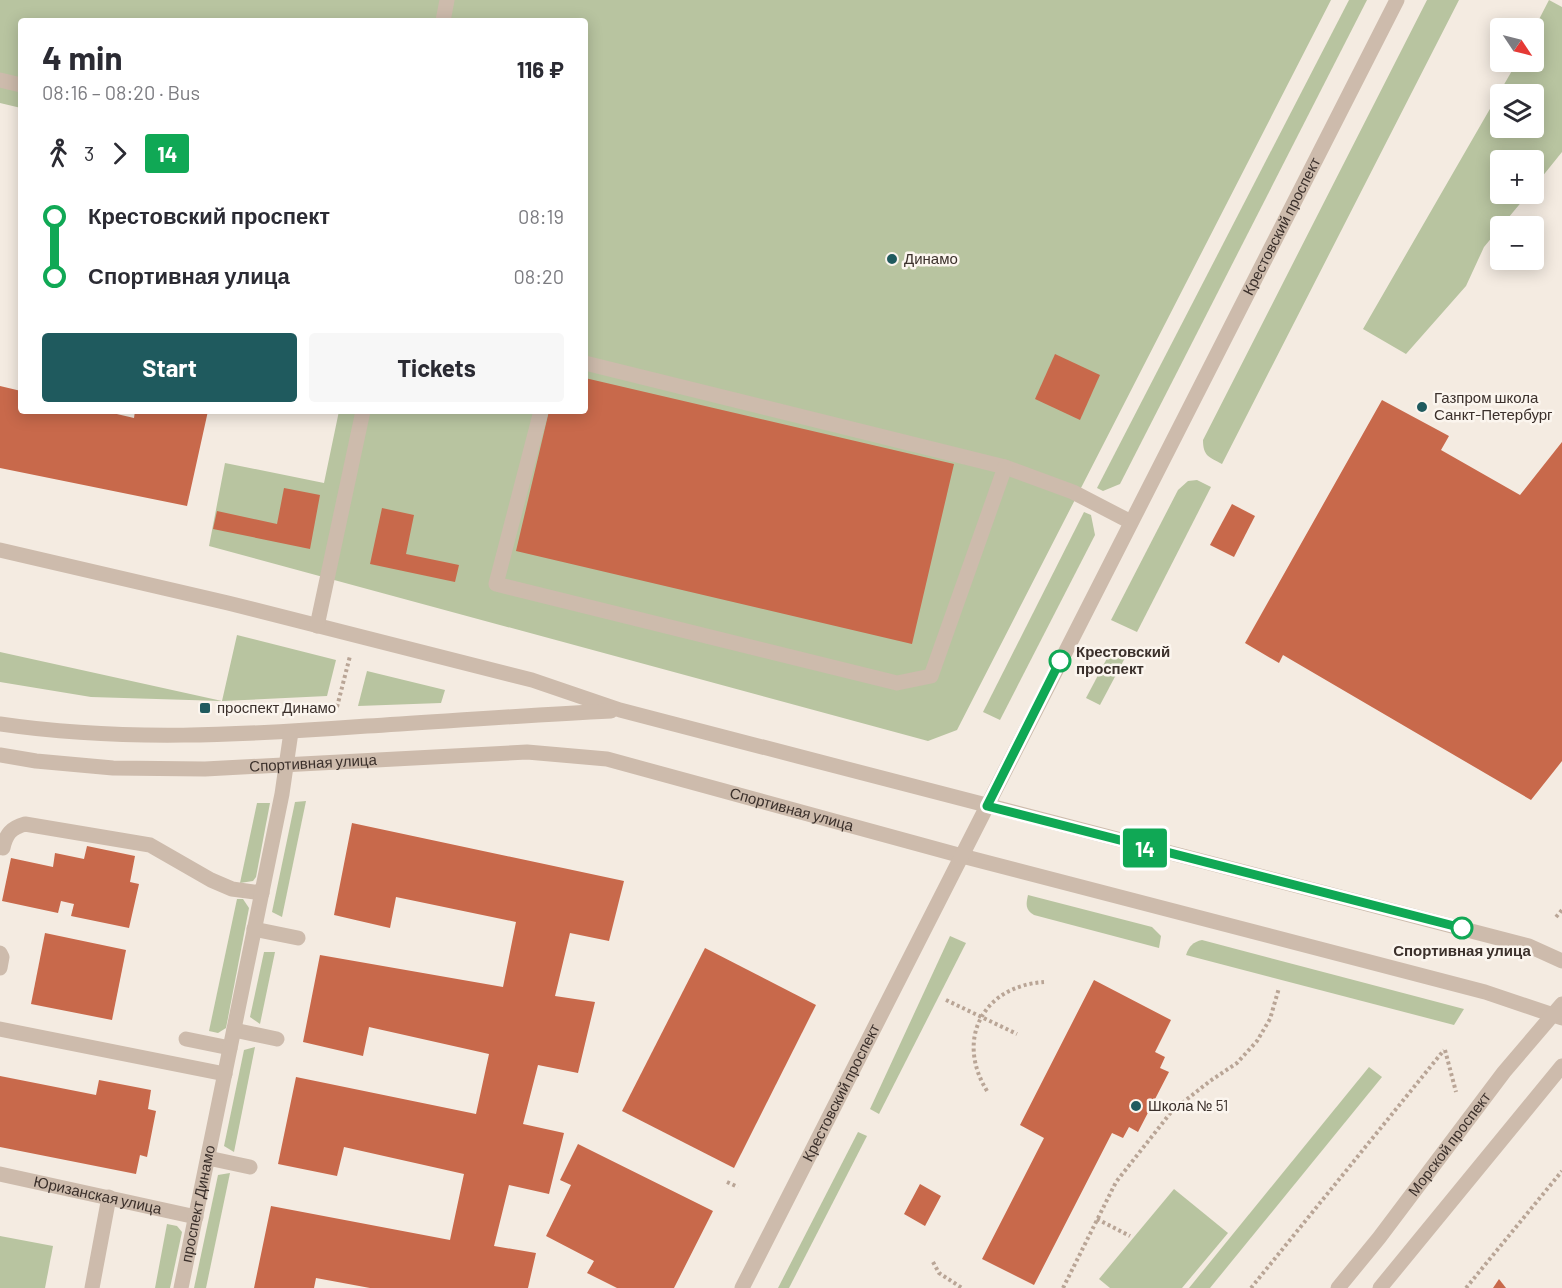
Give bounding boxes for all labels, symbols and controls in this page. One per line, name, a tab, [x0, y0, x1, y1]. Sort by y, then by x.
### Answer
north arrow	[1490, 18, 1544, 72]
map controls	[1490, 18, 1544, 270]
text: 4 min	[42, 37, 123, 77]
text: 116 ₽	[517, 56, 564, 82]
text: 08:16 – 08:20 · Bus	[42, 80, 200, 104]
button: layers	[1490, 84, 1544, 138]
icon: walk	[42, 137, 75, 170]
icon: forward	[103, 137, 136, 170]
text: 3	[84, 141, 94, 165]
text: 14	[157, 141, 177, 166]
button: +	[1490, 150, 1544, 204]
street label: Крестовский проспект	[1238, 154, 1324, 298]
text: Крестовский проспект	[88, 202, 330, 228]
text: 08:19	[518, 204, 564, 228]
button: −	[1490, 216, 1544, 270]
place label: Динамо	[904, 249, 958, 267]
marker: Динамо	[885, 252, 899, 266]
text: Спортивная улица	[88, 262, 290, 288]
text: 08:20	[513, 264, 564, 288]
button: Start	[42, 333, 297, 402]
button: Tickets	[309, 333, 564, 402]
place label: Газпром школа Санкт-Петербург	[1434, 388, 1553, 423]
marker: Газпром школа Санкт-Петербург	[1415, 400, 1429, 414]
place label: Крестовский проспект	[1076, 642, 1170, 677]
marker: Крестовский проспект	[1049, 650, 1071, 672]
place label: проспект Динамо	[217, 698, 336, 716]
marker: проспект Динамо	[198, 701, 212, 715]
street label: Спортивная улица	[249, 750, 378, 775]
street label: Спортивная улица	[728, 783, 856, 834]
line badge: 14	[1118, 828, 1172, 868]
text: 14	[1135, 836, 1155, 861]
marker: Спортивная улица	[1451, 917, 1473, 939]
place label: Спортивная улица	[1393, 941, 1531, 959]
street label: Крестовский проспект	[798, 1020, 883, 1164]
street label: Морской проспект	[1404, 1088, 1494, 1199]
place label: Школа № 51	[1148, 1096, 1228, 1114]
marker: Школа № 51	[1129, 1099, 1143, 1113]
street label: проспект Динамо	[176, 1143, 218, 1264]
street label: Юризанская улица	[32, 1172, 164, 1217]

